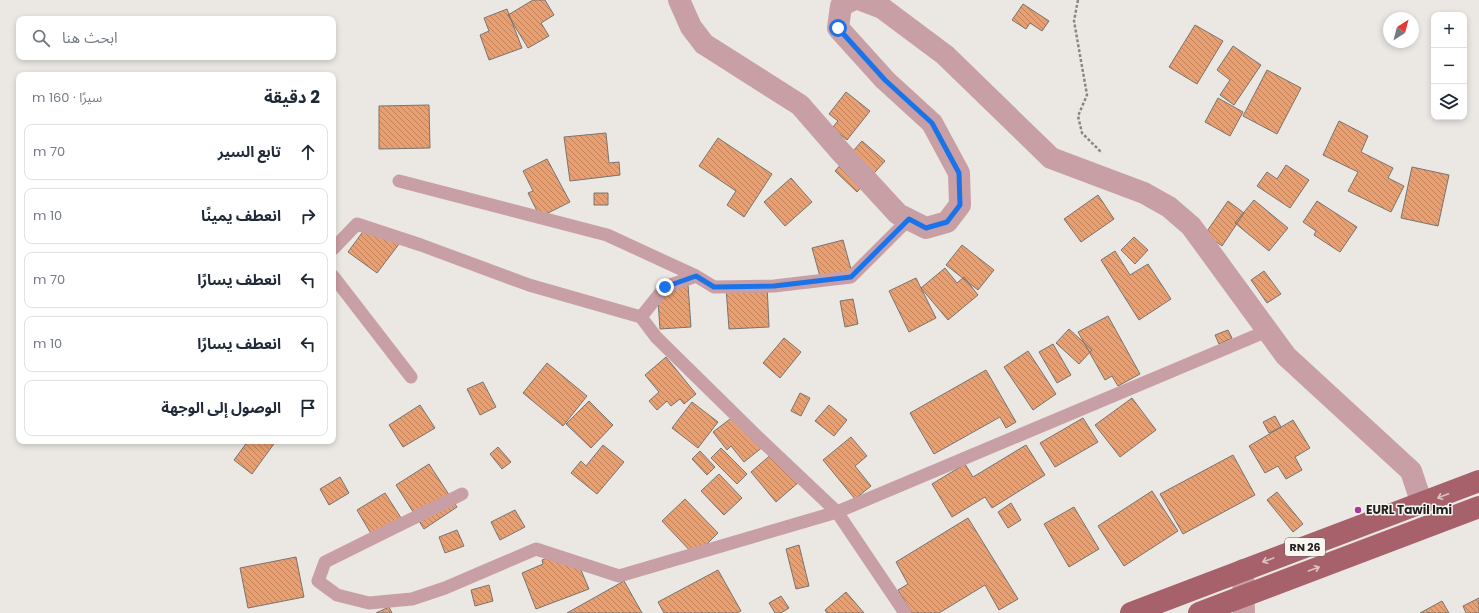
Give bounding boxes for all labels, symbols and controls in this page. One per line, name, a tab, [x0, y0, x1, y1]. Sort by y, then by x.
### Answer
north arrow	[1383, 12, 1419, 48]
map controls	[1431, 12, 1467, 120]
button: +	[1431, 12, 1467, 48]
search box	[16, 16, 336, 60]
route start	[829, 19, 847, 37]
icon: search	[30, 27, 52, 49]
text: ابحث هنا	[62, 27, 118, 48]
button: −	[1431, 48, 1467, 84]
button: layers	[1431, 84, 1467, 120]
text: 2 دقيقة	[264, 85, 320, 109]
text: سيرًا · 160 m	[32, 88, 102, 107]
text: تابع السير	[218, 141, 281, 162]
icon: ahead	[297, 141, 319, 163]
text: 70 m	[33, 142, 65, 161]
text: انعطف يمينًا	[201, 205, 281, 226]
icon: right	[297, 205, 319, 227]
text: 10 m	[33, 206, 62, 225]
text: انعطف يسارًا	[197, 269, 281, 290]
icon: left	[297, 269, 319, 291]
text: 70 m	[33, 270, 65, 289]
route end	[656, 278, 674, 296]
text: انعطف يسارًا	[197, 333, 281, 354]
icon: left	[297, 333, 319, 355]
text: 10 m	[33, 334, 62, 353]
text: الوصول إلى الوجهة	[161, 397, 281, 418]
icon: arrive	[297, 397, 319, 419]
one-way arrow	[1437, 492, 1449, 500]
place label: EURL Tawil Imi	[1366, 501, 1452, 518]
marker: EURL Tawil Imi	[1353, 505, 1363, 515]
road number: RN 26	[1285, 538, 1325, 556]
one-way arrow	[1263, 557, 1275, 565]
one-way arrow	[1308, 565, 1320, 573]

